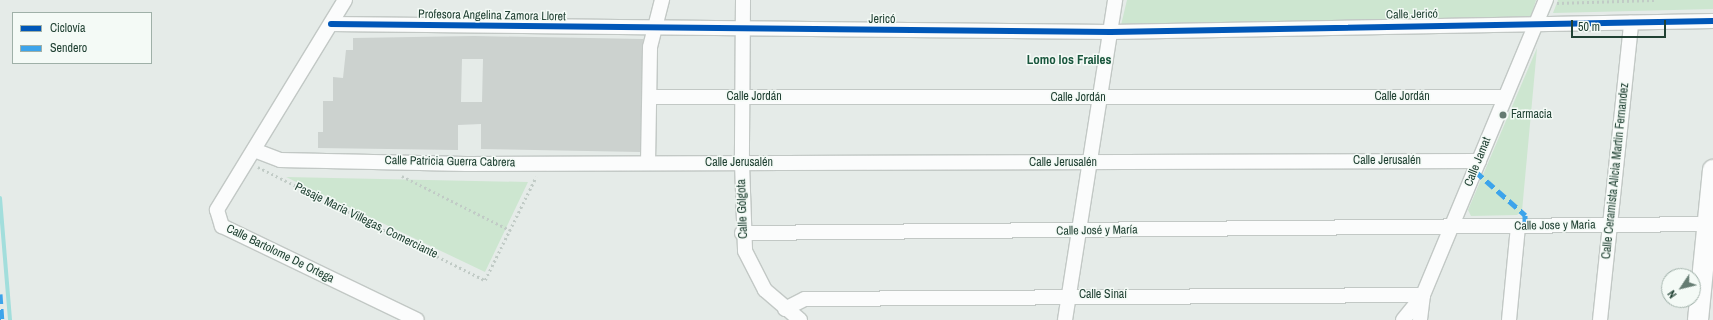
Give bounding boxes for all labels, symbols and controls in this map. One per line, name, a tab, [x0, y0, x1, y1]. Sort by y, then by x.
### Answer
street label: Calle Jericó	[1386, 7, 1438, 23]
street label: Profesora Angelina Zamora Lloret	[418, 8, 566, 24]
legend	[12, 12, 152, 64]
scale bar	[1573, 12, 1668, 38]
street label: Jericó	[869, 13, 895, 27]
text: 50 m	[1578, 19, 1600, 35]
text: Ciclovía	[50, 20, 86, 36]
text: Sendero	[50, 40, 87, 56]
district label: Lomo los Frailes	[1027, 52, 1111, 68]
street label: Calle Ceramista Alicia Martin Fernandez	[1600, 82, 1632, 260]
street label: Calle Jordán	[726, 90, 782, 104]
street label: Calle Jordán	[1374, 90, 1430, 104]
street label: Calle Jordán	[1050, 91, 1106, 105]
place label: Farmacia	[1511, 108, 1552, 122]
marker: Farmacia	[1498, 110, 1508, 120]
street label: Calle Jamat	[1462, 135, 1494, 189]
street label: Calle Patricia Guerra Cabrera	[385, 154, 515, 170]
street label: Calle Jerusalén	[1353, 154, 1421, 168]
street label: Calle Jerusalén	[705, 156, 773, 170]
street label: Calle Jerusalén	[1029, 156, 1097, 170]
street label: Calle Gólgota	[735, 179, 751, 239]
street label: Pasaje María Villegas, Comerciante	[292, 180, 440, 262]
street label: Calle Jose y Maria	[1514, 218, 1596, 234]
street label: Calle Bartolome De Ortega	[224, 222, 336, 286]
street label: Calle José y María	[1056, 223, 1138, 239]
north arrow	[1661, 268, 1701, 308]
street label: Calle Sinaí	[1079, 288, 1127, 302]
text: N	[1664, 288, 1680, 301]

